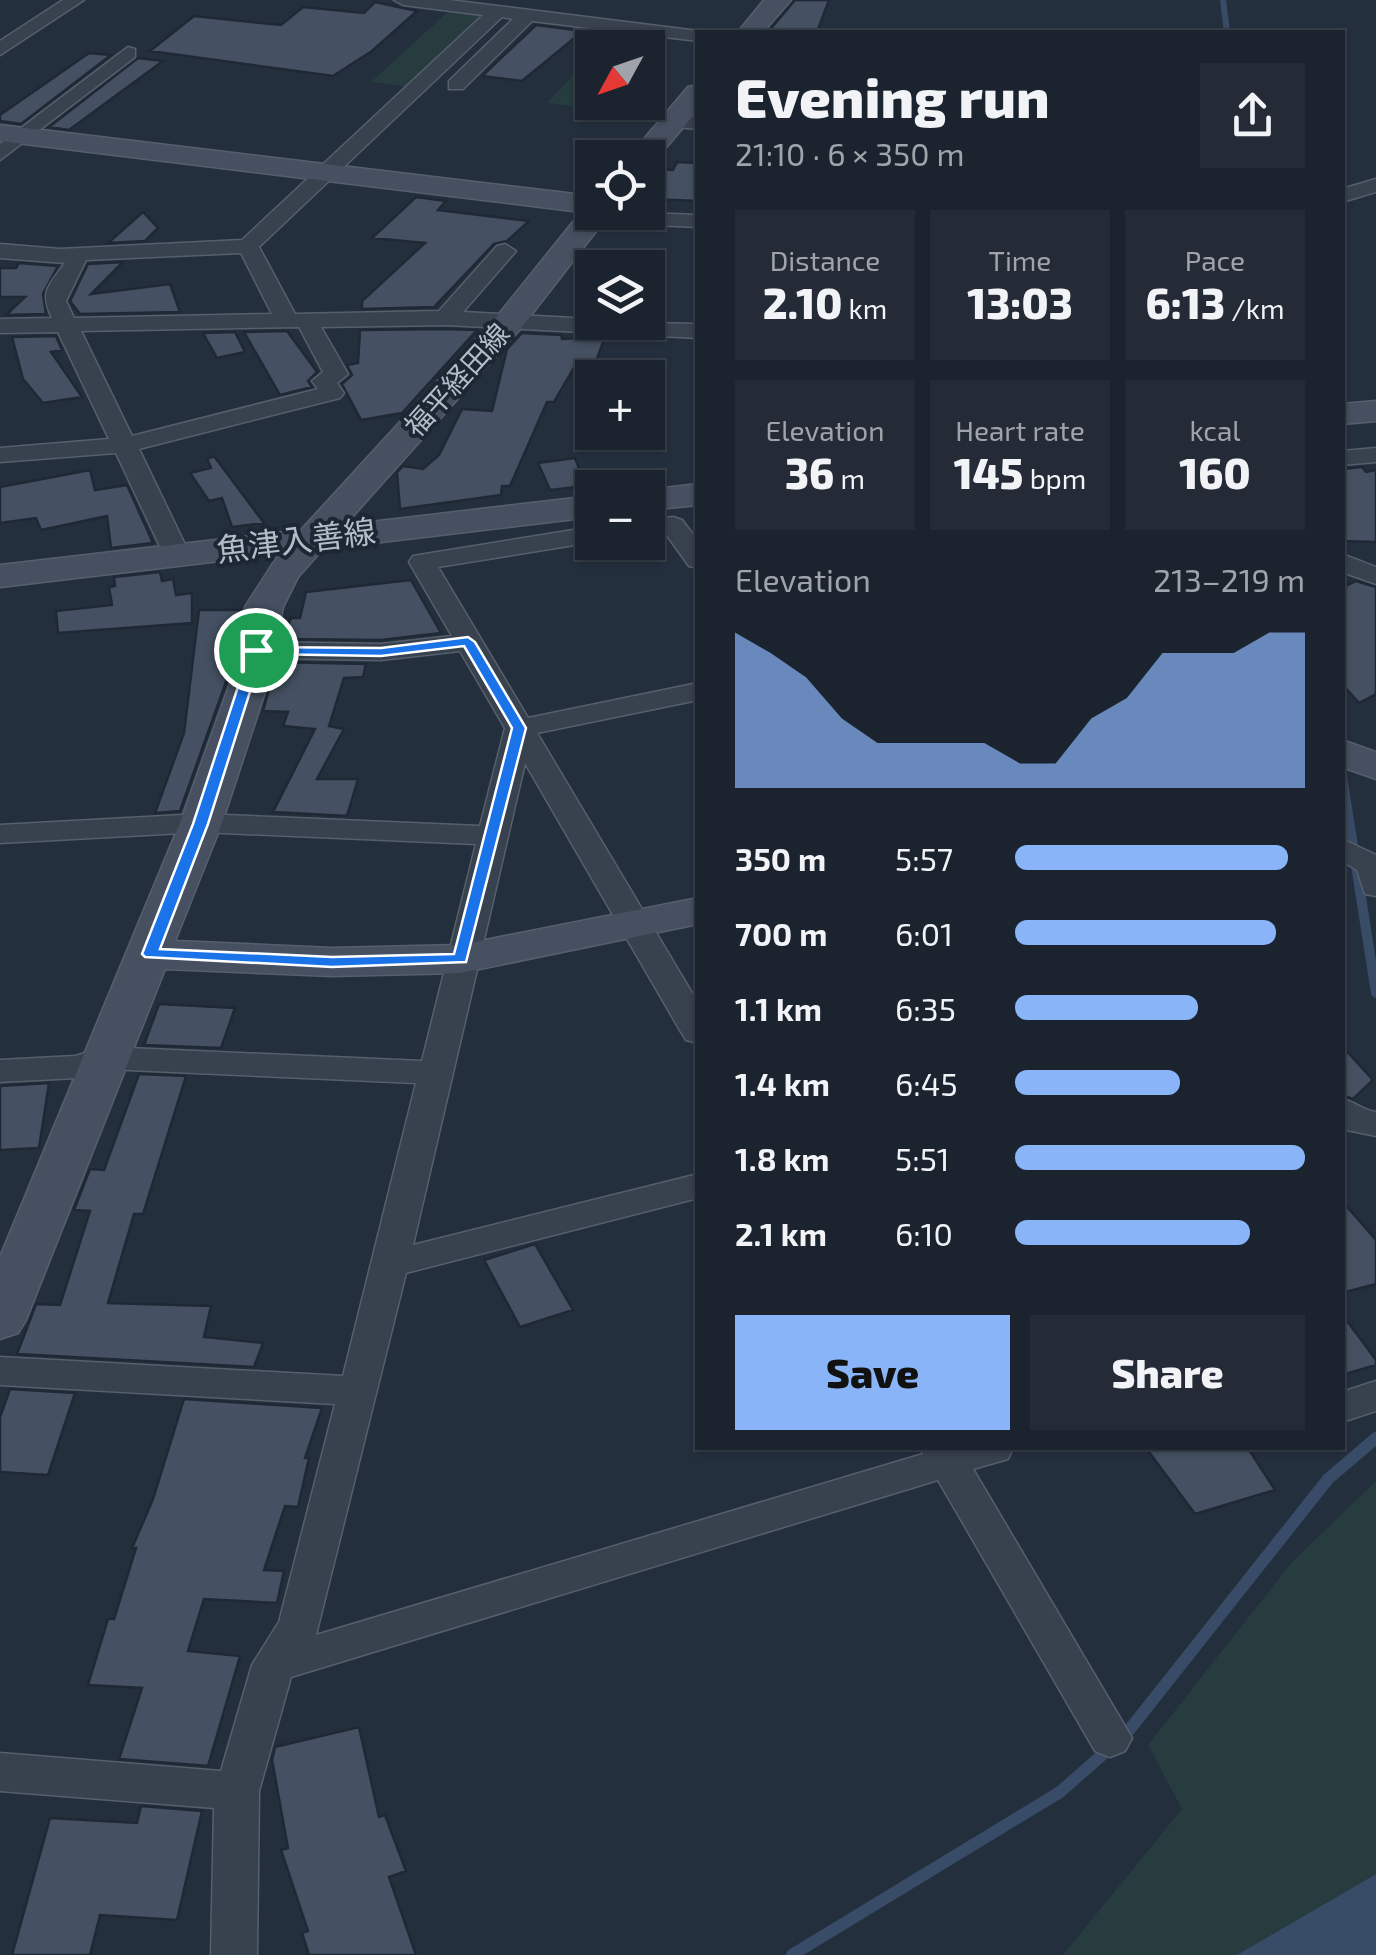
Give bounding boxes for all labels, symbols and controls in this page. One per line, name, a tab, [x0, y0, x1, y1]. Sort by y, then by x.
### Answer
north arrow	[575, 30, 665, 120]
map controls	[575, 30, 665, 560]
text: Evening run	[735, 63, 1050, 129]
button: share	[1200, 63, 1305, 168]
text: 21:10 · 6 × 350 m	[735, 134, 965, 172]
button: locate	[575, 140, 665, 230]
text: Distance	[770, 243, 880, 277]
text: Time	[989, 243, 1051, 277]
text: Pace	[1185, 243, 1245, 277]
button: layers	[575, 250, 665, 340]
text: 2.10	[763, 277, 842, 327]
text: 13:03	[967, 277, 1073, 327]
text: 6:13	[1146, 277, 1225, 327]
text: km	[842, 291, 887, 325]
text: /km	[1225, 291, 1284, 325]
street label: 福平経田線	[397, 316, 516, 443]
button: +	[575, 360, 665, 450]
text: Elevation	[766, 413, 884, 447]
text: Heart rate	[955, 413, 1085, 447]
text: kcal	[1189, 413, 1241, 447]
text: 36	[785, 447, 834, 497]
text: 145	[954, 447, 1023, 497]
text: 160	[1179, 447, 1251, 497]
text: m	[834, 461, 865, 495]
text: bpm	[1023, 461, 1086, 495]
button: −	[575, 470, 665, 560]
street label: 魚津入善線	[214, 510, 377, 568]
text: Elevation	[735, 560, 871, 598]
text: 213–219 m	[1153, 560, 1305, 598]
pin	[214, 608, 299, 693]
icon: arrive	[229, 623, 284, 678]
text: 350 m	[735, 839, 826, 877]
text: 5:57	[895, 839, 953, 877]
text: 700 m	[735, 914, 827, 952]
text: 6:01	[895, 914, 953, 952]
text: 1.1 km	[735, 989, 822, 1027]
text: 6:35	[895, 989, 956, 1027]
text: 1.4 km	[735, 1064, 830, 1102]
text: 6:45	[895, 1064, 958, 1102]
text: 1.8 km	[735, 1139, 830, 1177]
text: 5:51	[895, 1139, 950, 1177]
text: 2.1 km	[735, 1214, 827, 1252]
text: 6:10	[895, 1214, 953, 1252]
button: Save	[735, 1315, 1010, 1430]
button: Share	[1030, 1315, 1305, 1430]

